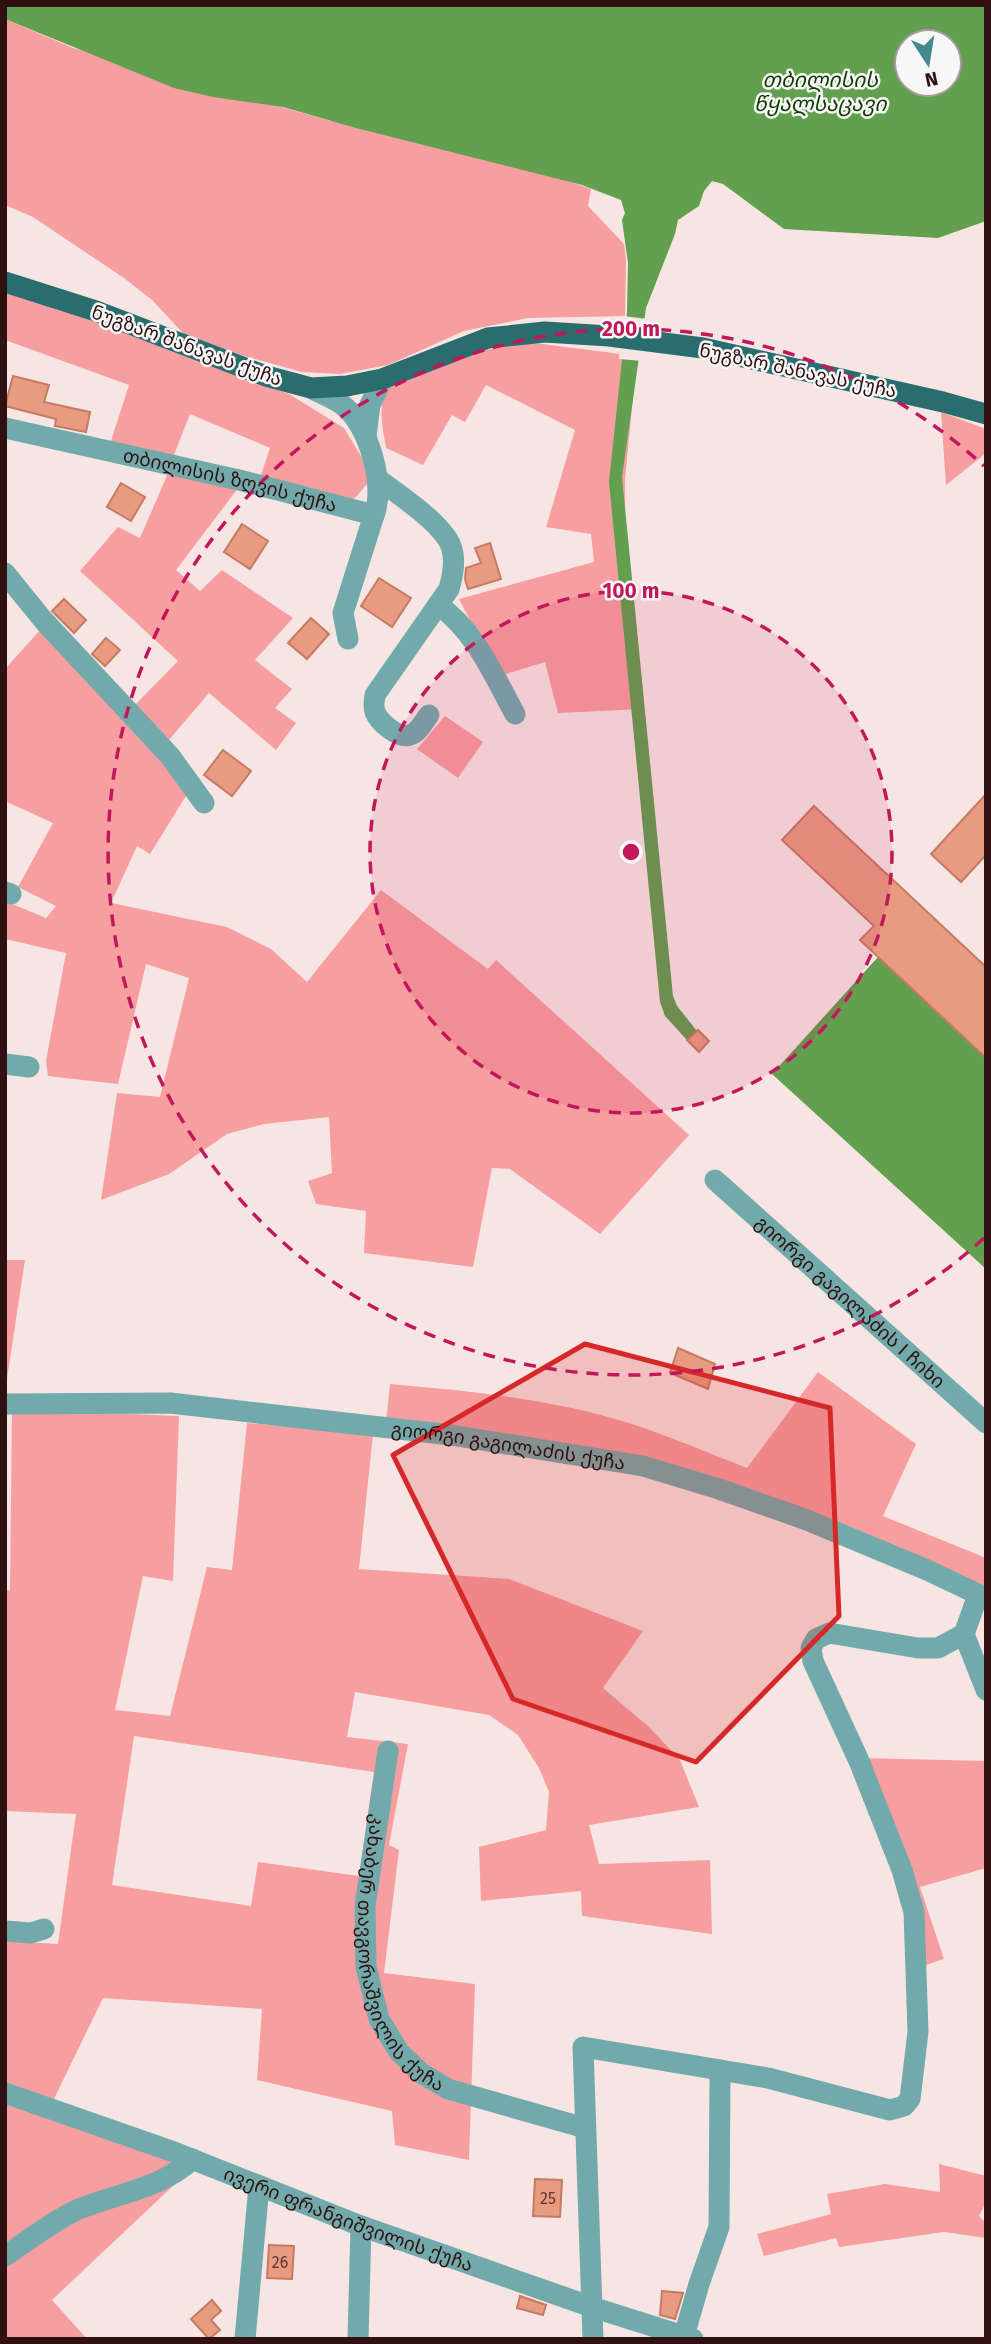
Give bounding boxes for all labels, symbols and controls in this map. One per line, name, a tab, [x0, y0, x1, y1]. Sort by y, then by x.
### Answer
north arrow	[893, 28, 963, 98]
water label: თბილისის წყალსაცავი	[754, 67, 887, 117]
text: N	[923, 67, 940, 92]
street label: ნუგზარ შანავას ქუჩა	[88, 300, 285, 391]
text: 200 m	[602, 316, 660, 342]
street label: ნუგზარ შანავას ქუჩა	[697, 338, 899, 403]
street label: თბილისის ზღვის ქუჩა	[121, 444, 339, 517]
text: 100 m	[602, 578, 660, 604]
centre of rings	[619, 840, 643, 864]
street label: გიორგი გაგილაძის I ჩიხი	[750, 1211, 950, 1393]
street label: გიორგი გაგილაძის ქუჩა	[390, 1417, 627, 1475]
street label: კახაბერ თავგორაშვილის ქუჩა	[353, 1813, 448, 2096]
street label: ივერი ფრანგიშვილის ქუჩა	[220, 2162, 476, 2276]
house number: 25	[540, 2189, 556, 2208]
house number: 26	[272, 2253, 288, 2272]

